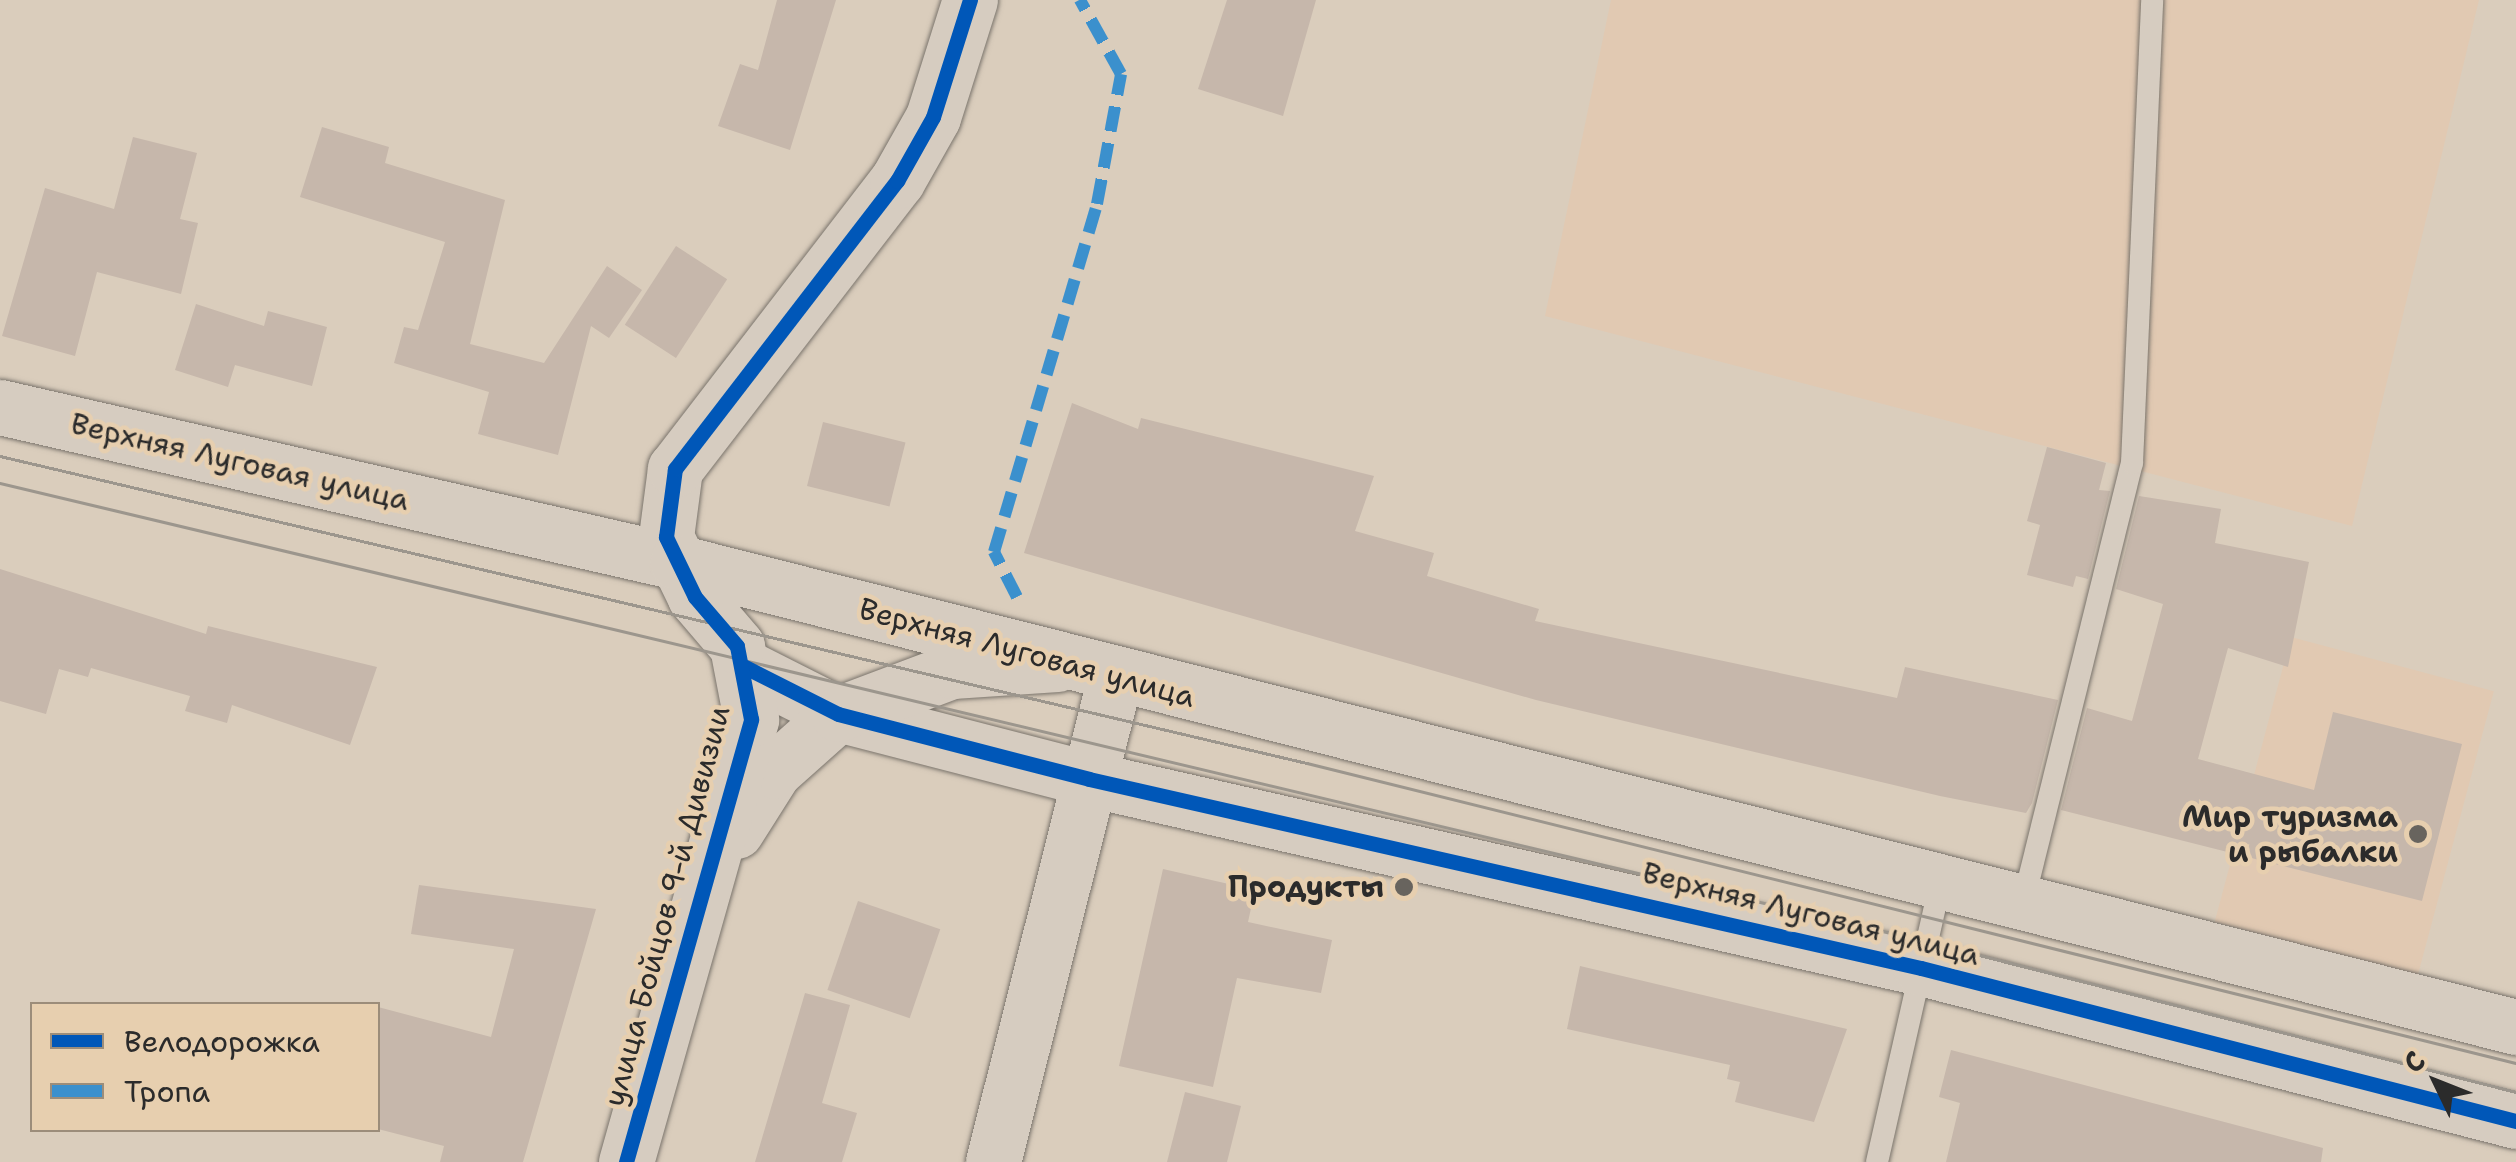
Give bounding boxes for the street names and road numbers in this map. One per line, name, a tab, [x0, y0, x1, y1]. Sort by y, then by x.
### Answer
street label: Верхняя Луговая улица	[67, 406, 413, 518]
street label: Верхняя Луговая улица	[855, 591, 1199, 715]
street label: улица Бойцов 9-й Дивизии	[596, 702, 738, 1110]
street label: Верхняя Луговая улица	[1639, 855, 1983, 973]

